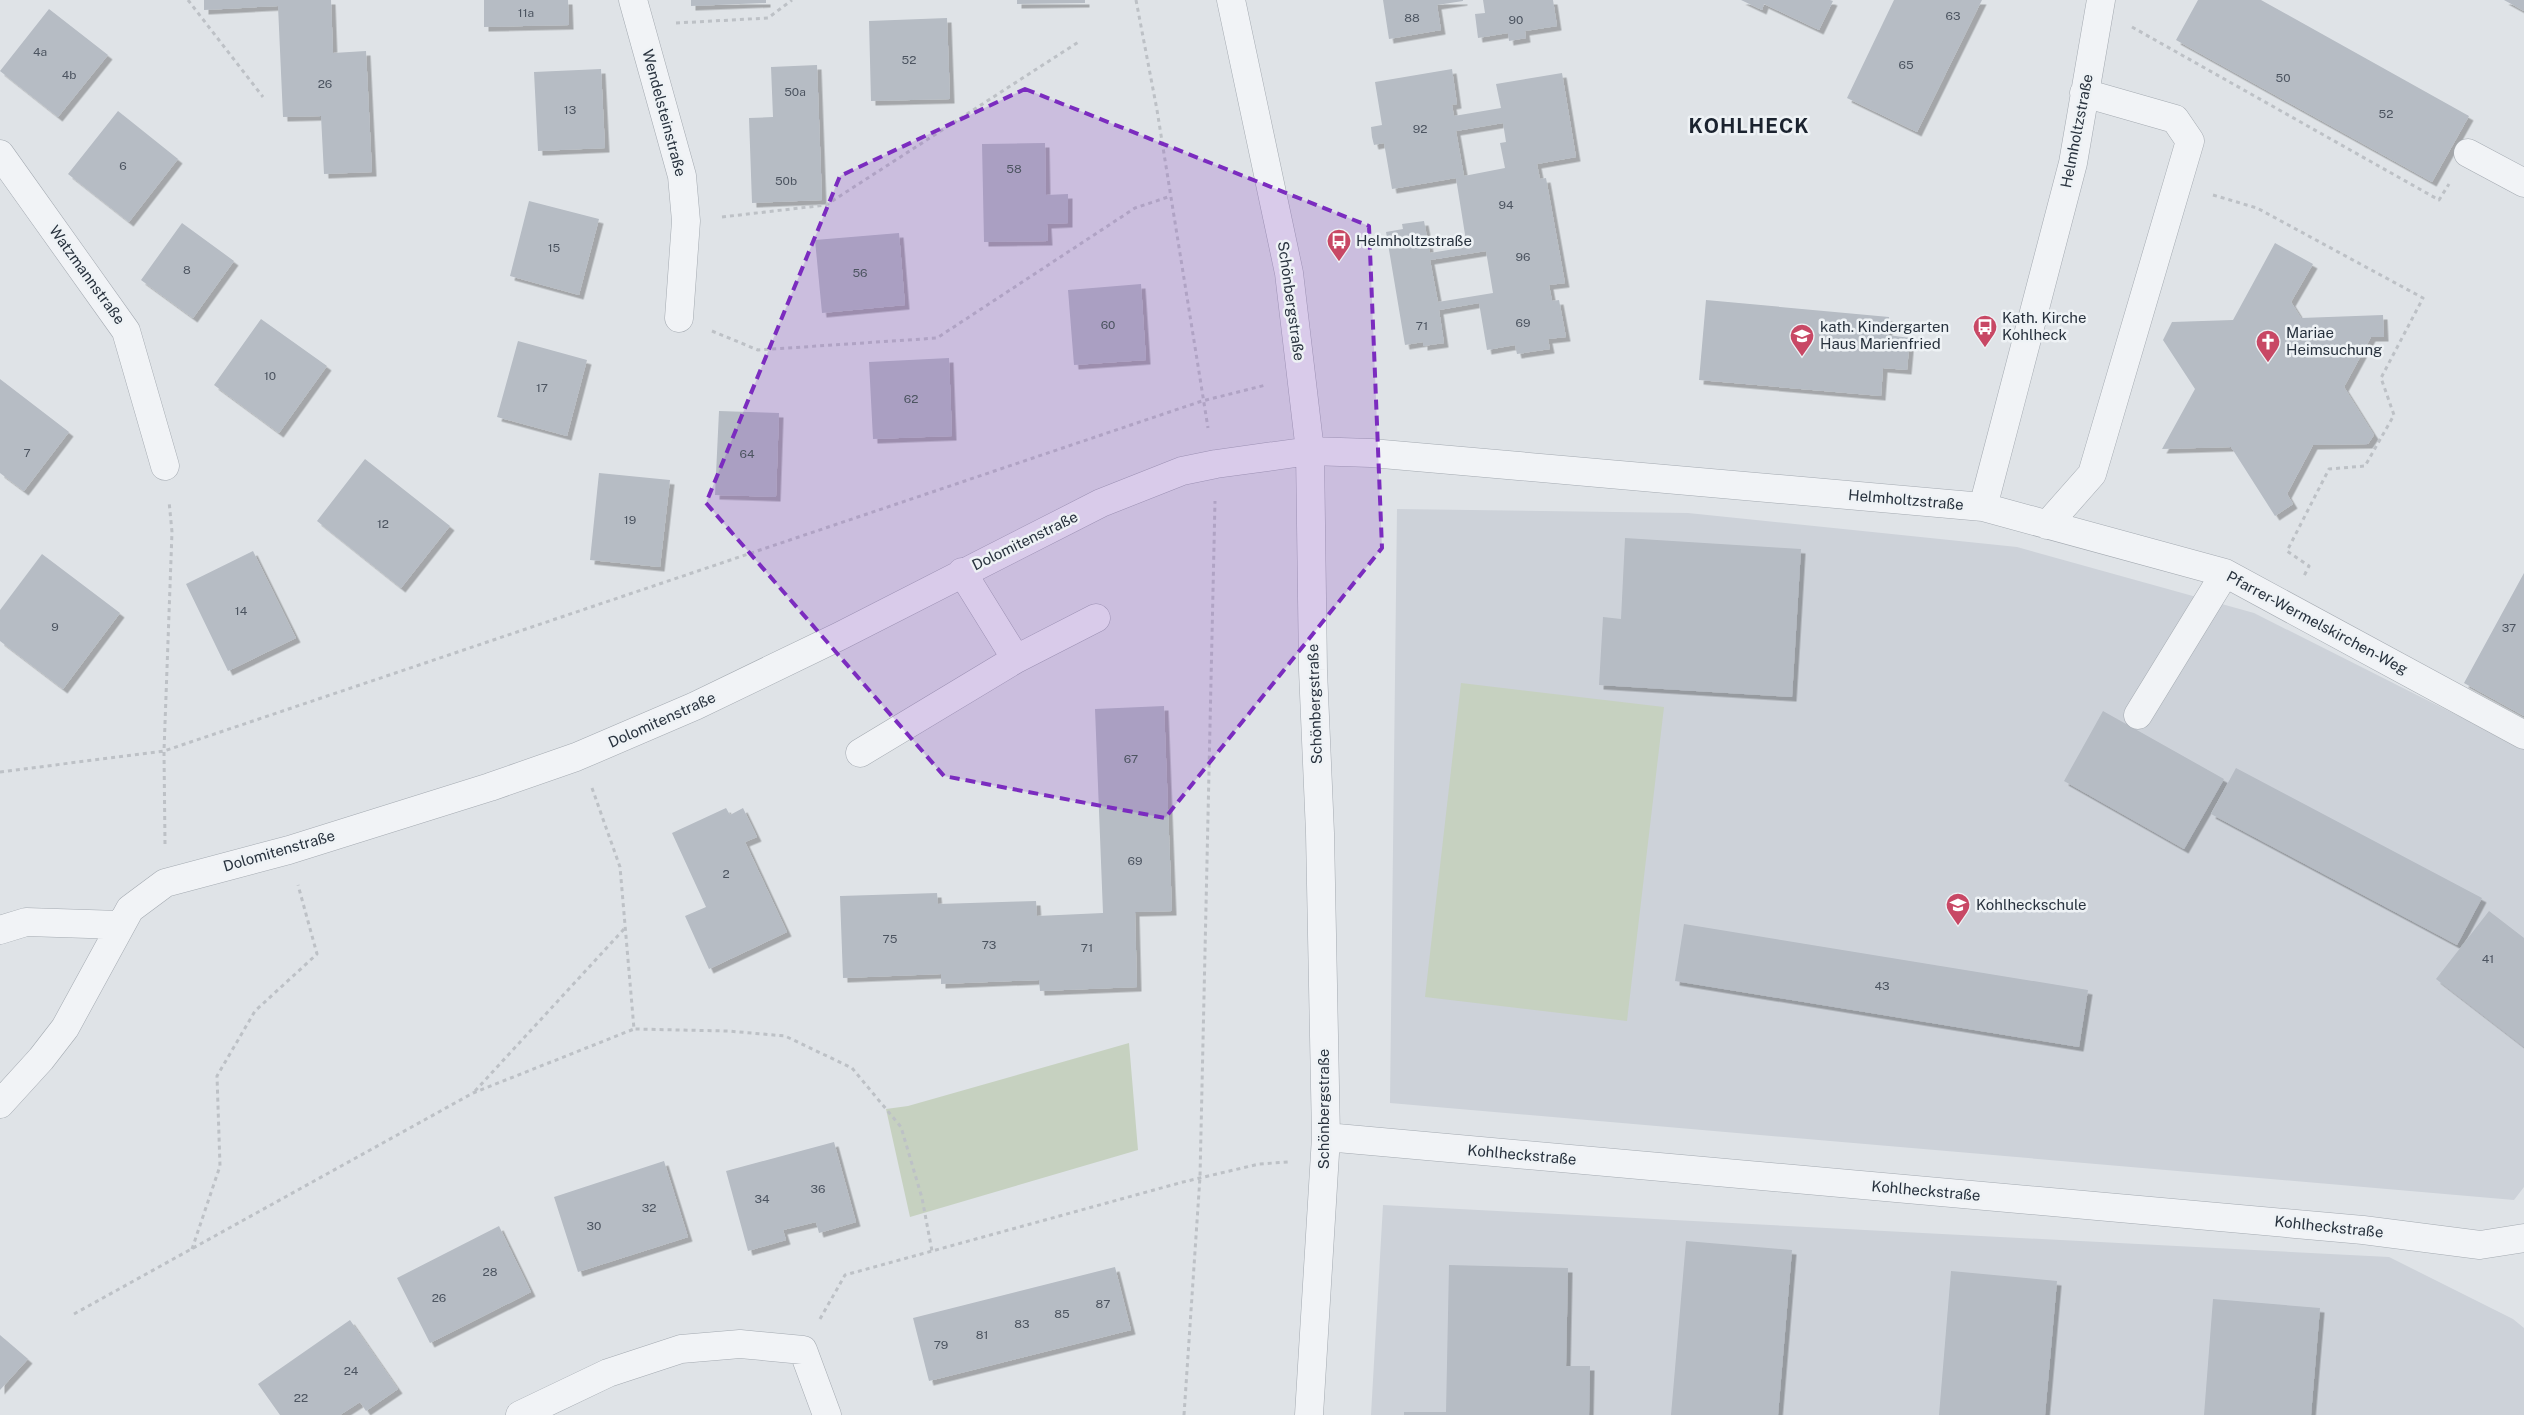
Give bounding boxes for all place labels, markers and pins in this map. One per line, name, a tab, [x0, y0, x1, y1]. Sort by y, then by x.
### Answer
bus stop icon: Helmholtzstraße	[1326, 228, 1352, 262]
place label: Helmholtzstraße	[1356, 232, 1472, 249]
place label: Kath. Kirche Kohlheck	[2002, 309, 2086, 343]
bus stop icon: Kath. Kirche Kohlheck	[1972, 314, 1998, 348]
place label: kath. Kindergarten Haus Marienfried	[1820, 318, 1949, 352]
school or university icon: kath. Kindergarten Haus Marienfried	[1789, 323, 1815, 357]
place label: Mariae Heimsuchung	[2286, 324, 2382, 358]
church icon: Mariae Heimsuchung	[2255, 329, 2281, 363]
school or university icon: Kohlheckschule	[1945, 892, 1971, 926]
place label: Kohlheckschule	[1976, 896, 2087, 913]

